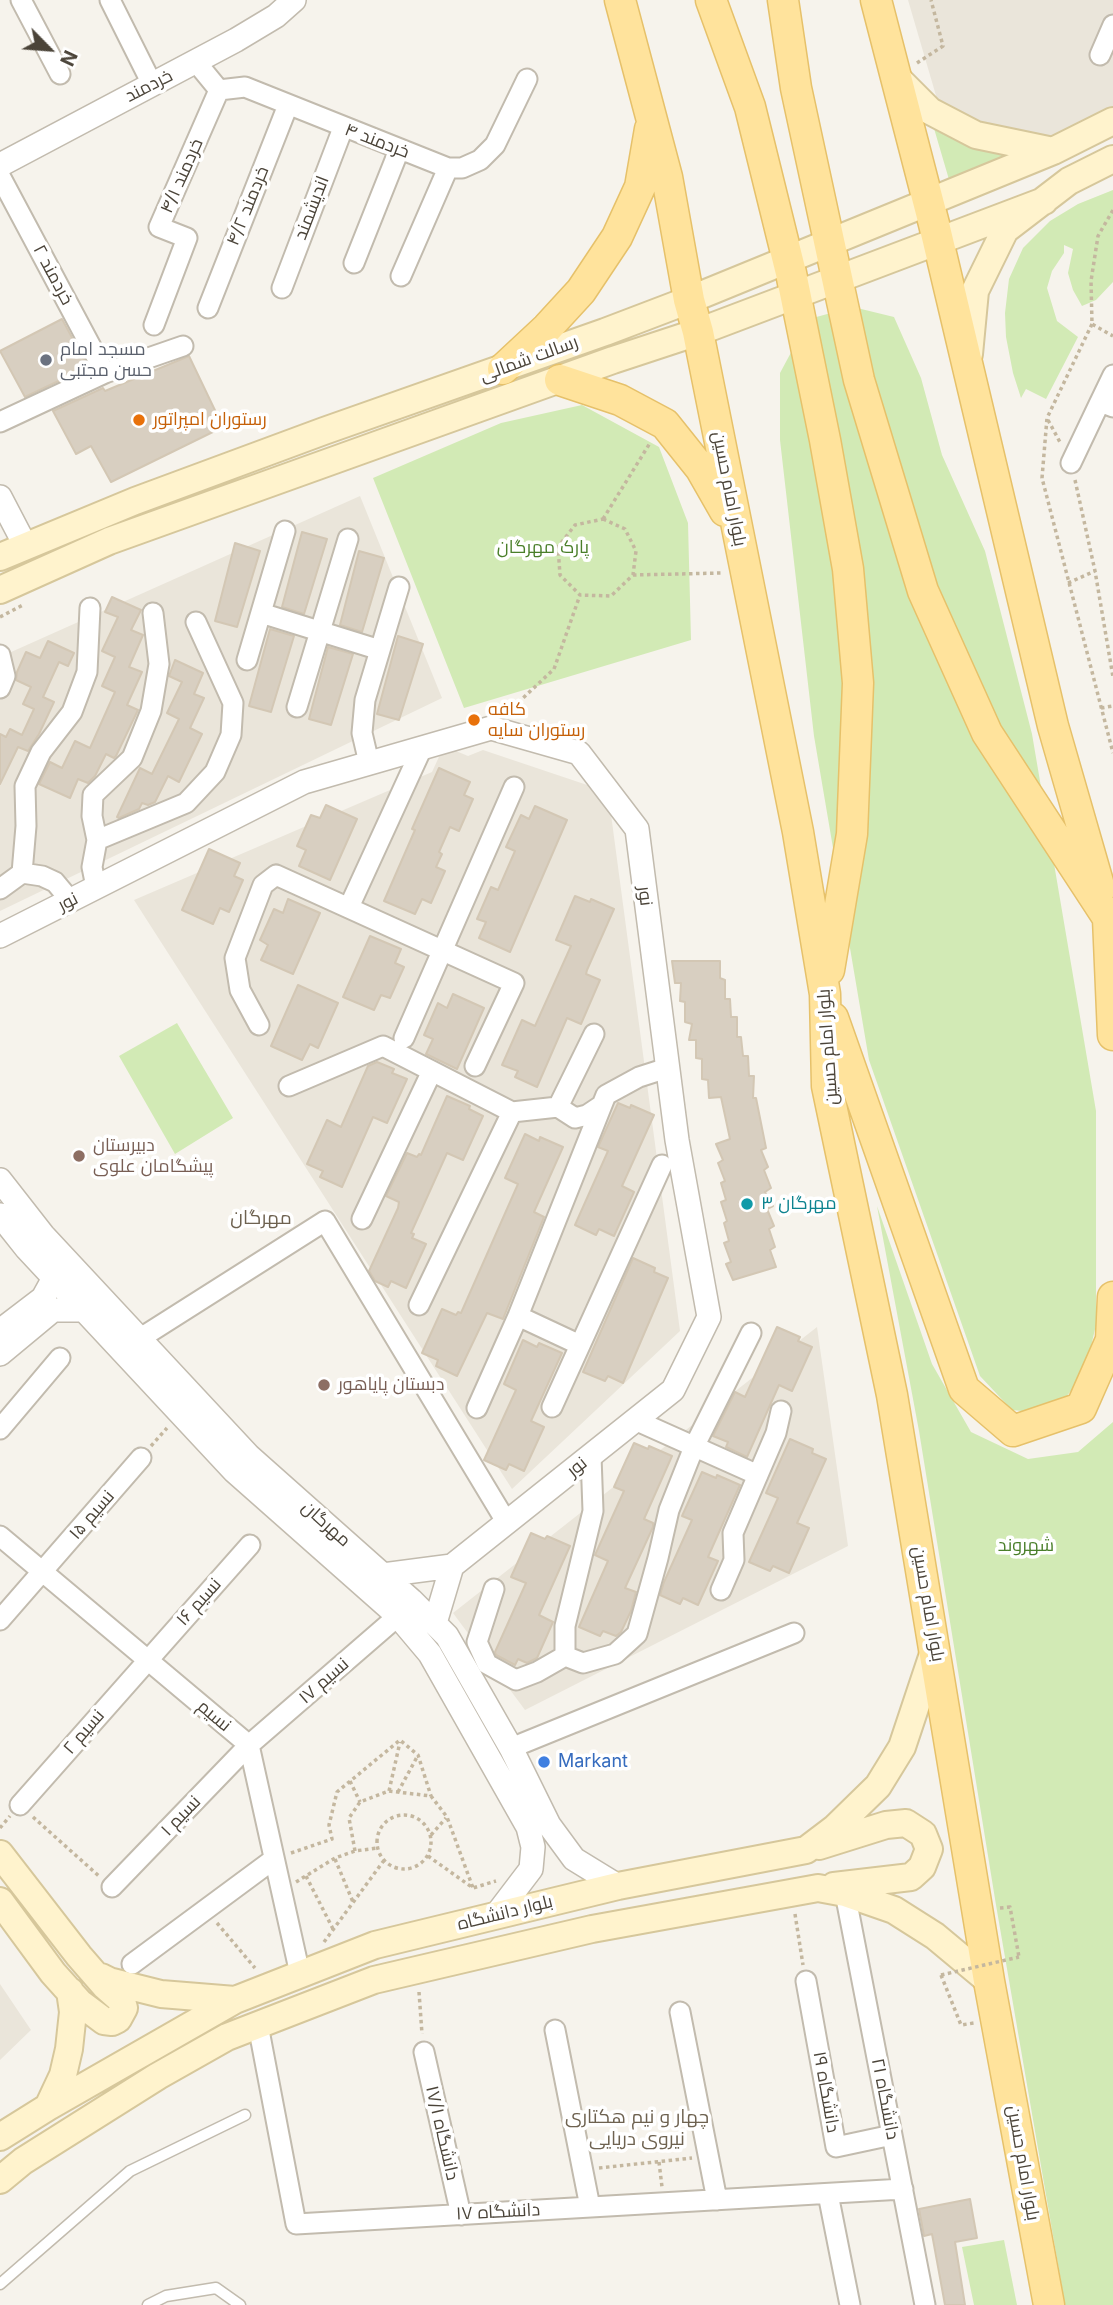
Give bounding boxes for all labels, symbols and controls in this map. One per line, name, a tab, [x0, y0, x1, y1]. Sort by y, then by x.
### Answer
north arrow	[14, 14, 84, 84]
text: N	[55, 47, 82, 70]
street label: خردمند	[122, 65, 176, 107]
street label: خردمند ۴	[342, 119, 412, 163]
street label: خردمند ۴/۱	[156, 135, 208, 217]
street label: خردمند ۴/۲	[222, 163, 274, 249]
street label: اندیشمند	[290, 173, 334, 243]
street label: خردمند ۲	[28, 241, 78, 309]
street label: رسالت شمالی	[477, 331, 581, 387]
place label: مسجد امام حسن مجتبی	[60, 339, 152, 382]
marker: مسجد امام حسن مجتبی	[38, 352, 54, 368]
place label: رستوران امپراتور	[153, 409, 267, 431]
marker: رستوران امپراتور	[131, 412, 147, 428]
street label: بلوار امام حسین	[707, 430, 751, 548]
park label: پارک مهرگان	[497, 537, 589, 559]
place label: کافه رستوران سایه	[488, 699, 585, 742]
marker: کافه رستوران سایه	[466, 712, 482, 728]
street label: نور	[633, 885, 657, 907]
street label: نور	[54, 888, 82, 916]
street label: بلوار امام حسین	[813, 988, 843, 1106]
place label: دبیرستان پیشگامان علوی	[93, 1135, 213, 1178]
marker: دبیرستان پیشگامان علوی	[71, 1148, 87, 1164]
place label: مهرگان ۳	[761, 1193, 837, 1215]
marker: مهرگان ۳	[739, 1196, 755, 1212]
district label: مهرگان	[230, 1207, 292, 1229]
place label: دبستان پایاهور	[338, 1374, 444, 1396]
marker: دبستان پایاهور	[316, 1377, 332, 1393]
street label: نور	[562, 1452, 592, 1482]
street label: نسیم ۱۵	[65, 1486, 119, 1544]
street label: مهرگان	[297, 1496, 355, 1552]
park label: شهروند	[998, 1535, 1054, 1557]
street label: بلوار امام حسین	[907, 1545, 949, 1663]
street label: نسیم ۱۶	[172, 1574, 226, 1630]
street label: نسیم ۱۷	[295, 1653, 353, 1709]
street label: نسیم	[193, 1696, 235, 1736]
street label: نسیم ۲	[59, 1705, 109, 1759]
place label: Markant	[558, 1751, 628, 1773]
marker: Markant	[536, 1754, 552, 1770]
street label: نسیم ۱	[157, 1791, 205, 1841]
street label: بلوار دانشگاه	[455, 1891, 555, 1935]
street label: دانشگاه ۱۹	[808, 2050, 844, 2134]
street label: دانشگاه ۲۱	[867, 2056, 903, 2142]
street label: دانشگاه ۱۷/۱	[421, 2084, 463, 2182]
street label: بلوار امام حسین	[1002, 2104, 1044, 2222]
district label: چهار و نیم هکتاری نیروی دریایی	[565, 2106, 709, 2150]
street label: دانشگاه ۱۷	[455, 2199, 541, 2225]

